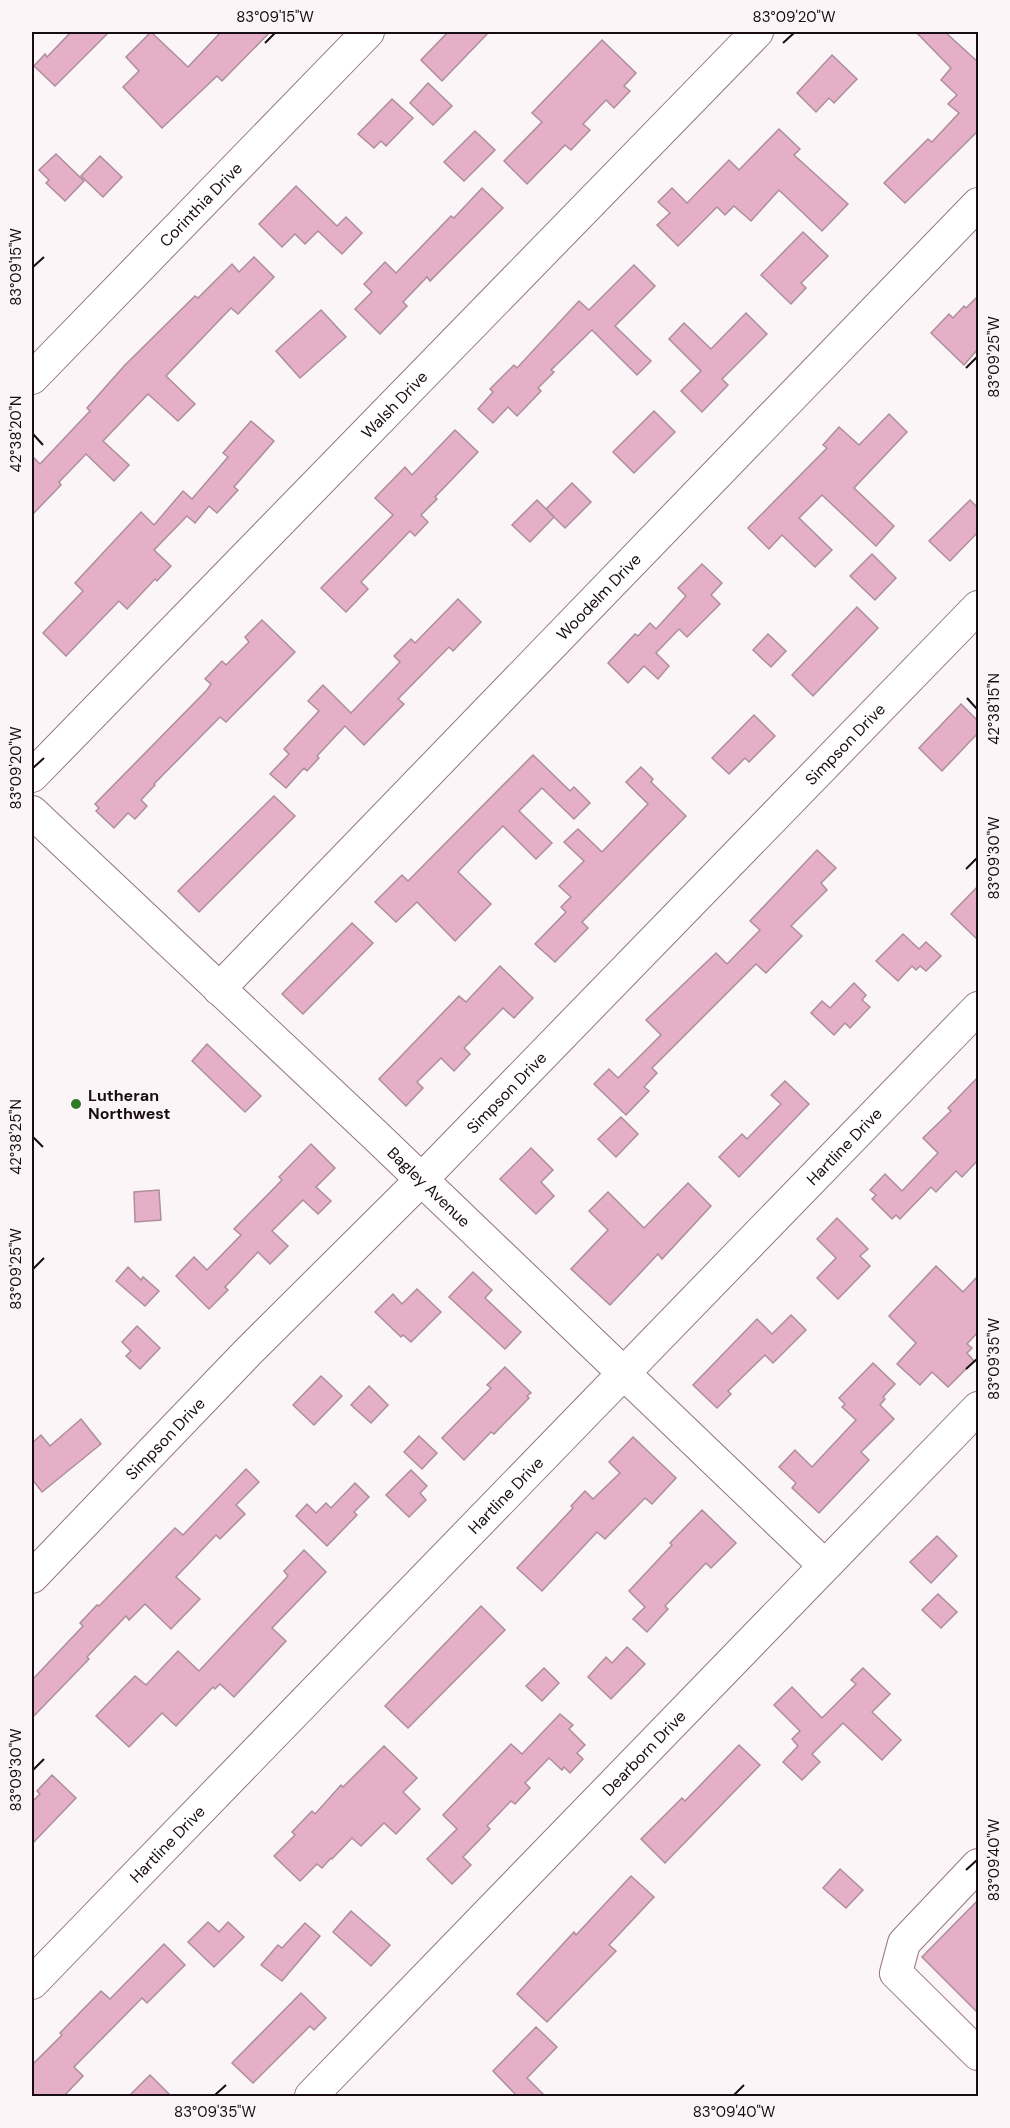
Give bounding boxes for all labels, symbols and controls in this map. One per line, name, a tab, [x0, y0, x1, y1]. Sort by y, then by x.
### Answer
text: 83°09'15"W	[236, 7, 314, 27]
text: 83°09'20"W	[753, 7, 836, 27]
street label: Corinthia Drive	[155, 158, 247, 252]
text: 83°09'15"W	[6, 228, 26, 306]
text: 83°09'25"W	[984, 316, 1004, 398]
street label: Walsh Drive	[357, 366, 432, 443]
text: 42°38'20"N	[6, 396, 26, 472]
street label: Woodelm Drive	[552, 549, 646, 645]
text: 42°38'15"N	[984, 673, 1004, 745]
street label: Simpson Drive	[801, 699, 890, 790]
text: 83°09'20"W	[6, 726, 26, 809]
text: 83°09'30"W	[984, 816, 1004, 900]
street label: Simpson Drive	[462, 1047, 551, 1138]
place label: Lutheran Northwest	[88, 1085, 171, 1124]
marker: Lutheran Northwest	[69, 1097, 83, 1111]
text: 42°38'25"N	[6, 1099, 26, 1175]
street label: Hartline Drive	[802, 1103, 887, 1190]
street label: Bagley Avenue	[383, 1142, 475, 1232]
text: 83°09'25"W	[6, 1228, 26, 1310]
text: 83°09'35"W	[984, 1318, 1004, 1400]
street label: Simpson Drive	[121, 1393, 210, 1484]
street label: Hartline Drive	[464, 1452, 548, 1538]
street label: Dearborn Drive	[598, 1706, 690, 1801]
text: 83°09'30"W	[6, 1728, 26, 1812]
street label: Hartline Drive	[125, 1801, 210, 1887]
text: 83°09'40"W	[984, 1818, 1004, 1901]
text: 83°09'35"W	[174, 2102, 256, 2122]
text: 83°09'40"W	[693, 2102, 776, 2122]

